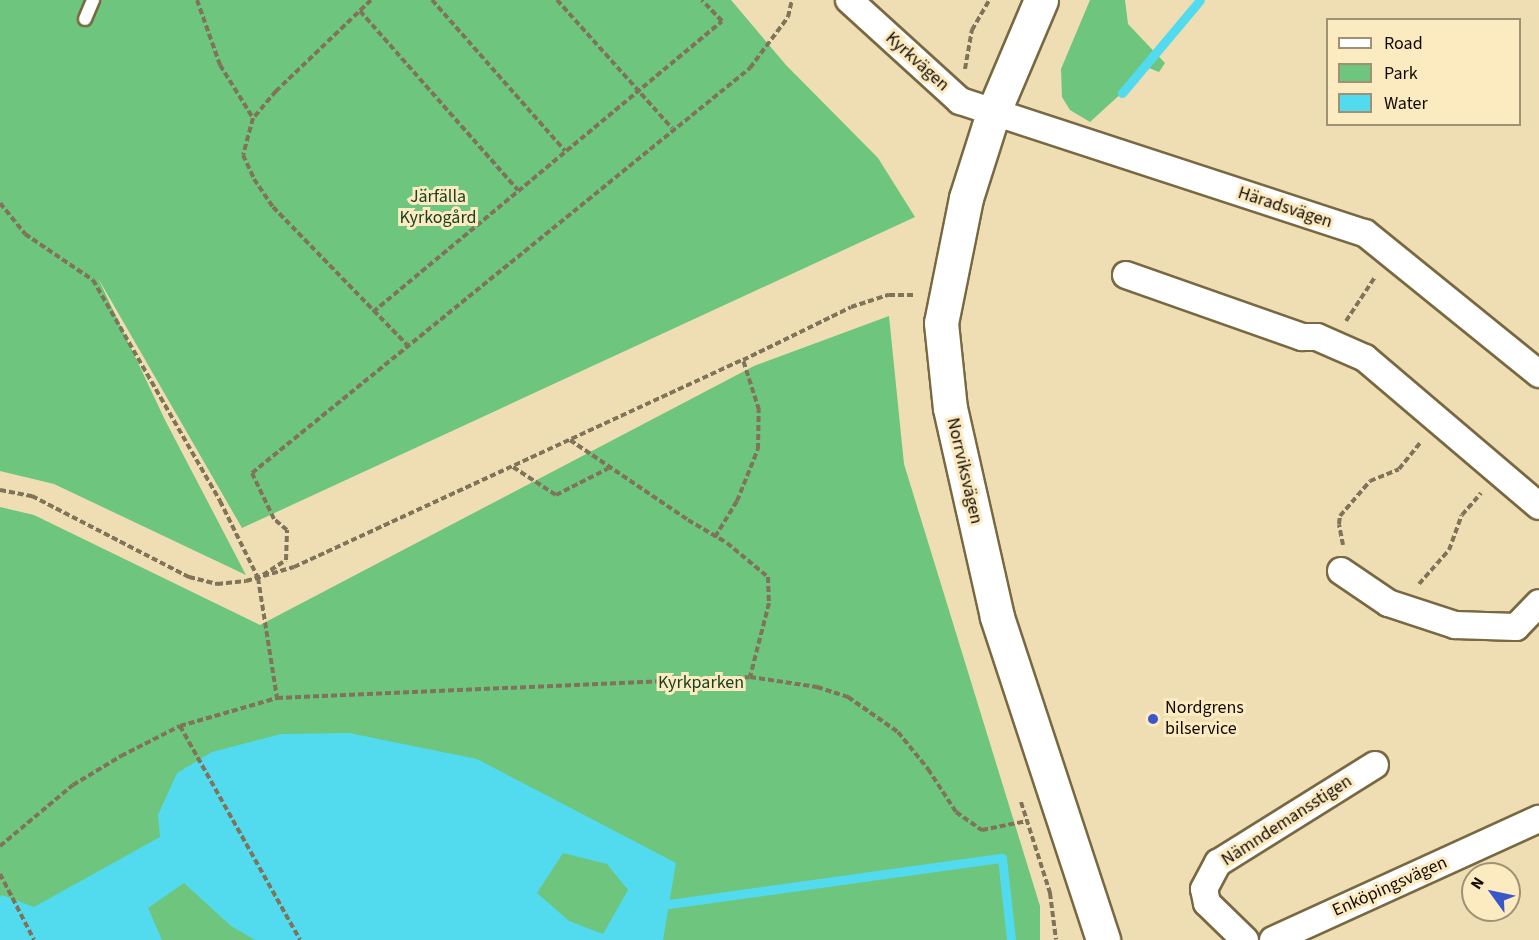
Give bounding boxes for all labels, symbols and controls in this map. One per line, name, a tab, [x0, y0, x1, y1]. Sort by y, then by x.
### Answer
legend	[1326, 18, 1521, 126]
street label: Kyrkvägen	[881, 28, 953, 96]
text: Road	[1384, 31, 1423, 56]
text: Park	[1384, 61, 1418, 86]
text: Water	[1384, 91, 1428, 116]
street label: Häradsvägen	[1235, 183, 1335, 233]
park label: Järfälla Kyrkogård	[400, 187, 476, 230]
street label: Norrviksvägen	[941, 416, 987, 526]
park label: Kyrkparken	[658, 672, 744, 694]
place label: Nordgrens bilservice	[1165, 698, 1244, 740]
marker: Nordgrens bilservice	[1146, 712, 1160, 726]
street label: Nämndemansstigen	[1218, 771, 1356, 871]
street label: Enköpingsvägen	[1329, 852, 1451, 922]
north arrow	[1461, 862, 1521, 922]
text: N	[1465, 873, 1490, 894]

